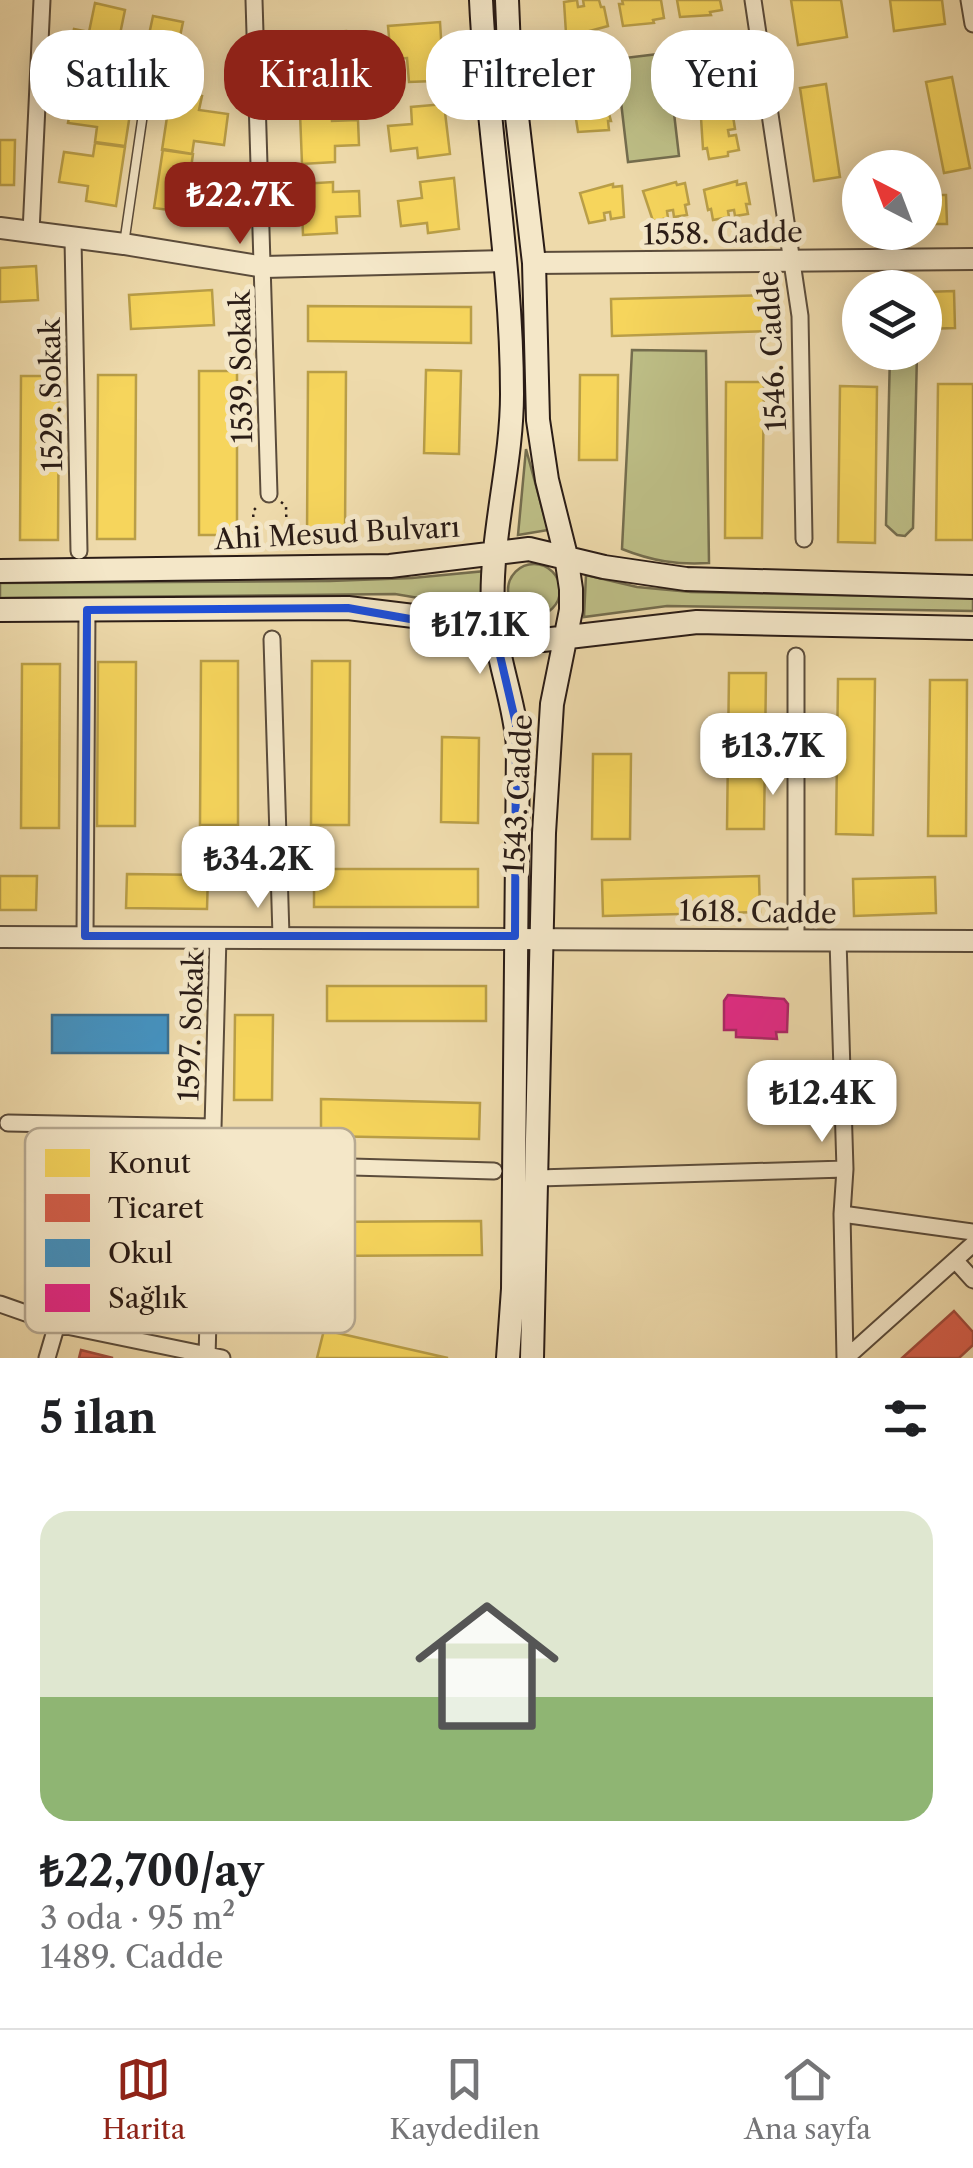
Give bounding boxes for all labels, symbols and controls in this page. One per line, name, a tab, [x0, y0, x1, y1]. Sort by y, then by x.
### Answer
chip: Satılık	[30, 30, 204, 120]
chip: Kiralık	[224, 30, 406, 120]
chip: Filtreler	[426, 30, 631, 120]
chip: Yeni	[651, 30, 794, 120]
north arrow	[842, 150, 942, 250]
map controls	[842, 150, 942, 370]
pin: ₺22.7K	[159, 162, 321, 247]
text: ₺22.7K	[187, 175, 293, 214]
street label: 1558. Cadde	[643, 215, 803, 251]
street label: 1546. Cadde	[751, 270, 793, 432]
button: layers	[842, 270, 942, 370]
street label: 1539. Sokak	[223, 289, 259, 444]
street label: 1529. Sokak	[33, 316, 69, 472]
street label: Ahi Mesud Bulvarı	[212, 510, 461, 556]
pin: ₺17.1K	[399, 592, 561, 677]
text: ₺17.1K	[432, 605, 528, 644]
street label: 1543. Cadde	[497, 713, 539, 875]
pin: ₺13.7K	[692, 713, 854, 798]
text: ₺13.7K	[722, 726, 824, 765]
pin: ₺34.2K	[177, 826, 339, 911]
text: ₺34.2K	[204, 839, 312, 878]
street label: 1618. Cadde	[679, 894, 837, 930]
street label: 1597. Sokak	[171, 948, 211, 1102]
pin: ₺12.4K	[741, 1060, 903, 1145]
text: ₺12.4K	[770, 1073, 874, 1112]
legend	[25, 1128, 355, 1333]
text: Konut	[108, 1146, 191, 1180]
text: Ticaret	[108, 1191, 204, 1225]
text: Okul	[108, 1236, 173, 1270]
text: Sağlık	[108, 1281, 189, 1315]
icon: filters	[878, 1391, 933, 1446]
text: 5 ilan	[40, 1392, 157, 1444]
icon: home	[397, 1576, 577, 1756]
text: ₺22,700/ay	[40, 1845, 264, 1897]
text: 3 oda · 95 m²	[40, 1898, 235, 1937]
text: 1489. Cadde	[40, 1937, 224, 1976]
tab: Harita	[102, 2052, 186, 2146]
tab: Kaydedilen	[390, 2052, 540, 2146]
tab: Ana sayfa	[744, 2052, 871, 2146]

